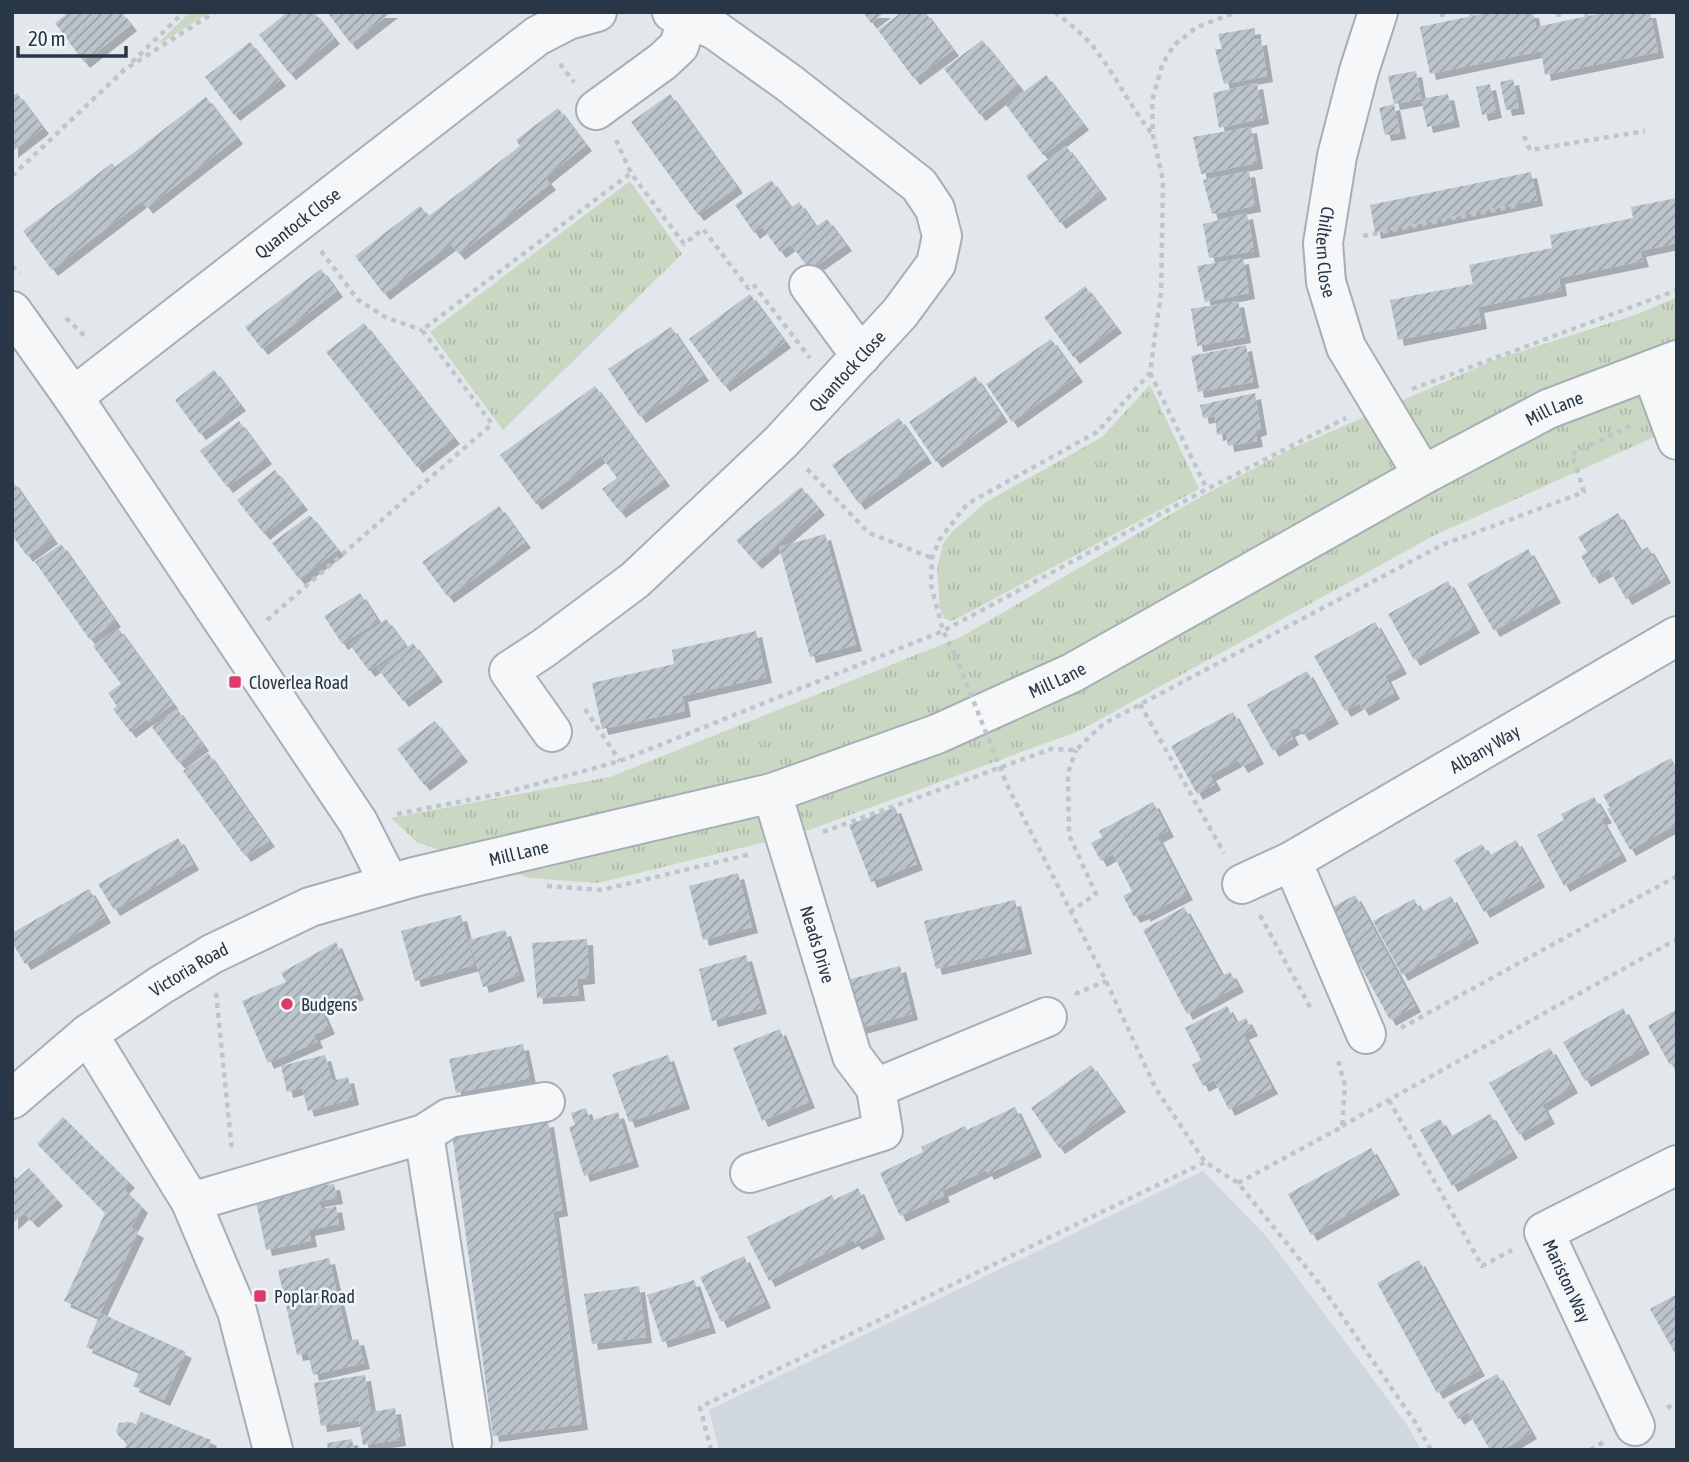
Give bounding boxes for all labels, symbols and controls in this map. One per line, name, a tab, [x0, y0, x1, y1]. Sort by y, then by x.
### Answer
scale bar	[18, 14, 126, 58]
text: 20 m	[28, 26, 66, 50]
street label: Quantock Close	[250, 183, 344, 262]
street label: Chiltern Close	[1312, 205, 1341, 300]
street label: Quantock Close	[804, 326, 889, 416]
street label: Mill Lane	[1522, 386, 1586, 430]
street label: Mill Lane	[1025, 657, 1089, 702]
place label: Cloverlea Road	[249, 672, 349, 693]
marker: Cloverlea Road	[227, 674, 243, 690]
street label: Albany Way	[1446, 720, 1523, 777]
street label: Mill Lane	[487, 835, 550, 870]
street label: Neads Drive	[796, 903, 840, 985]
street label: Victoria Road	[145, 937, 231, 1000]
place label: Budgens	[301, 994, 357, 1015]
marker: Budgens	[279, 996, 295, 1012]
street label: Mariston Way	[1539, 1236, 1595, 1326]
place label: Poplar Road	[274, 1286, 355, 1307]
marker: Poplar Road	[252, 1288, 268, 1304]

